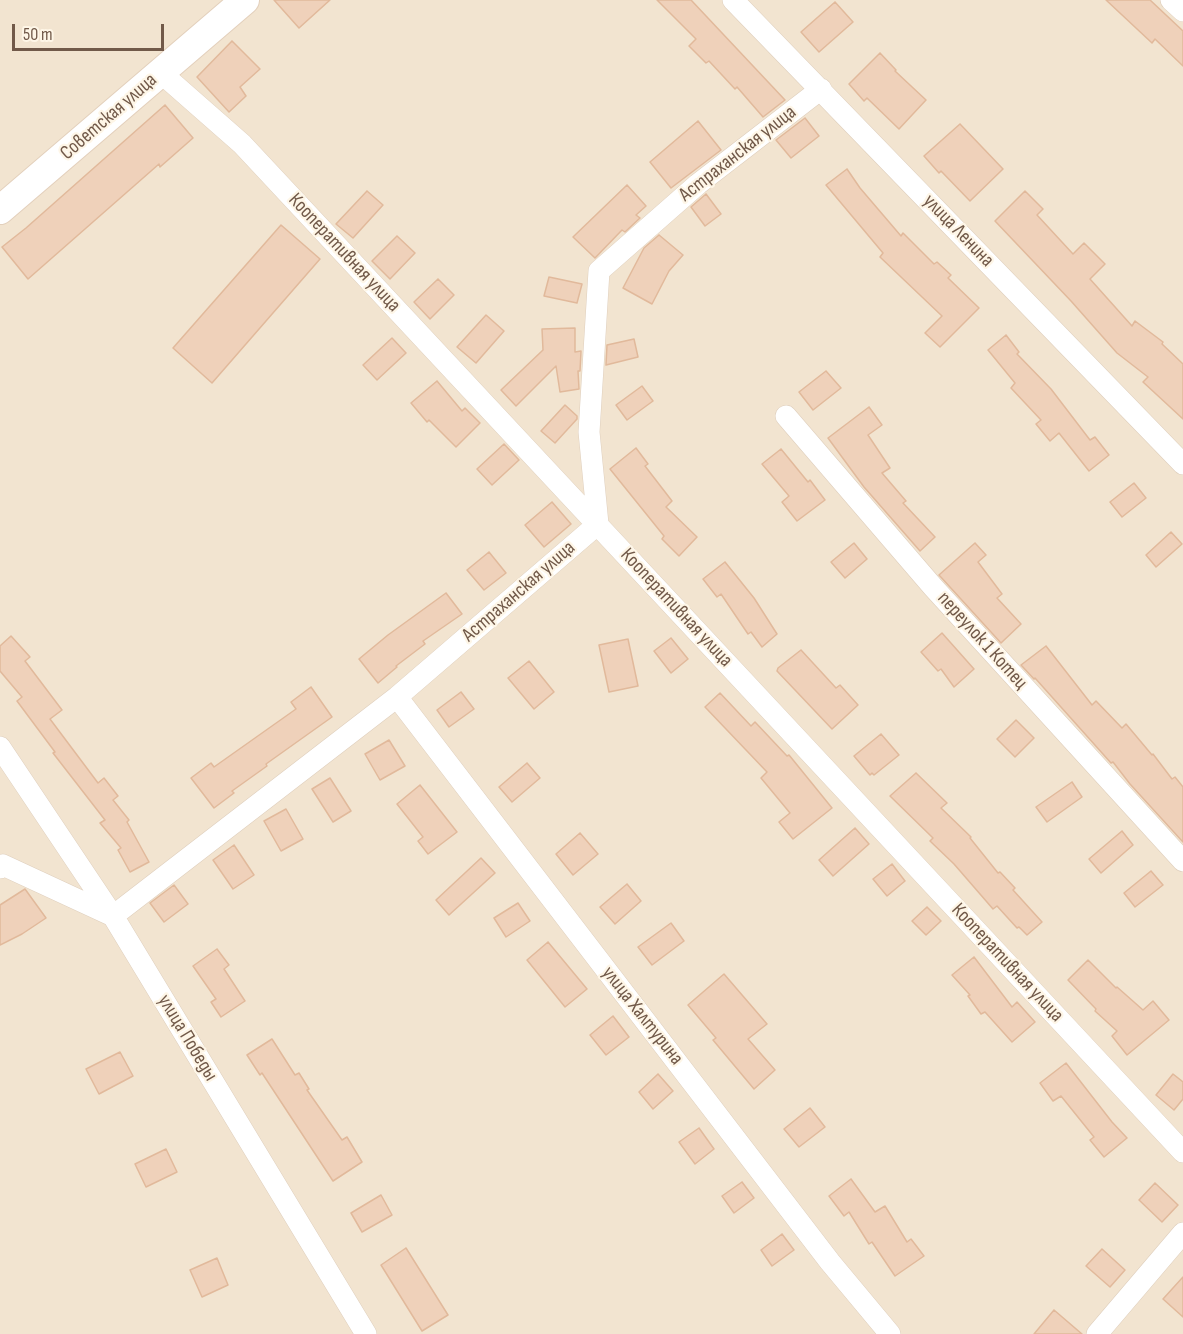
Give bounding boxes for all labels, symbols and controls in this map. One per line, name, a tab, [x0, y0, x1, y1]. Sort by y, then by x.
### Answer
scale bar	[15, 12, 166, 50]
text: 50 m	[23, 24, 53, 45]
street label: Советская улица	[56, 69, 162, 165]
street label: Астраханская улица	[675, 101, 801, 207]
street label: Кооперативная улица	[283, 189, 405, 317]
street label: улица Ленина	[918, 190, 998, 272]
street label: Астраханская улица	[458, 536, 580, 648]
street label: Кооперативная улица	[615, 544, 737, 672]
street label: переулок 1 Котец	[932, 587, 1032, 695]
street label: Кооперативная улица	[946, 899, 1068, 1027]
street label: улица Халтурина	[596, 962, 688, 1070]
street label: улица Победы	[152, 990, 222, 1086]

